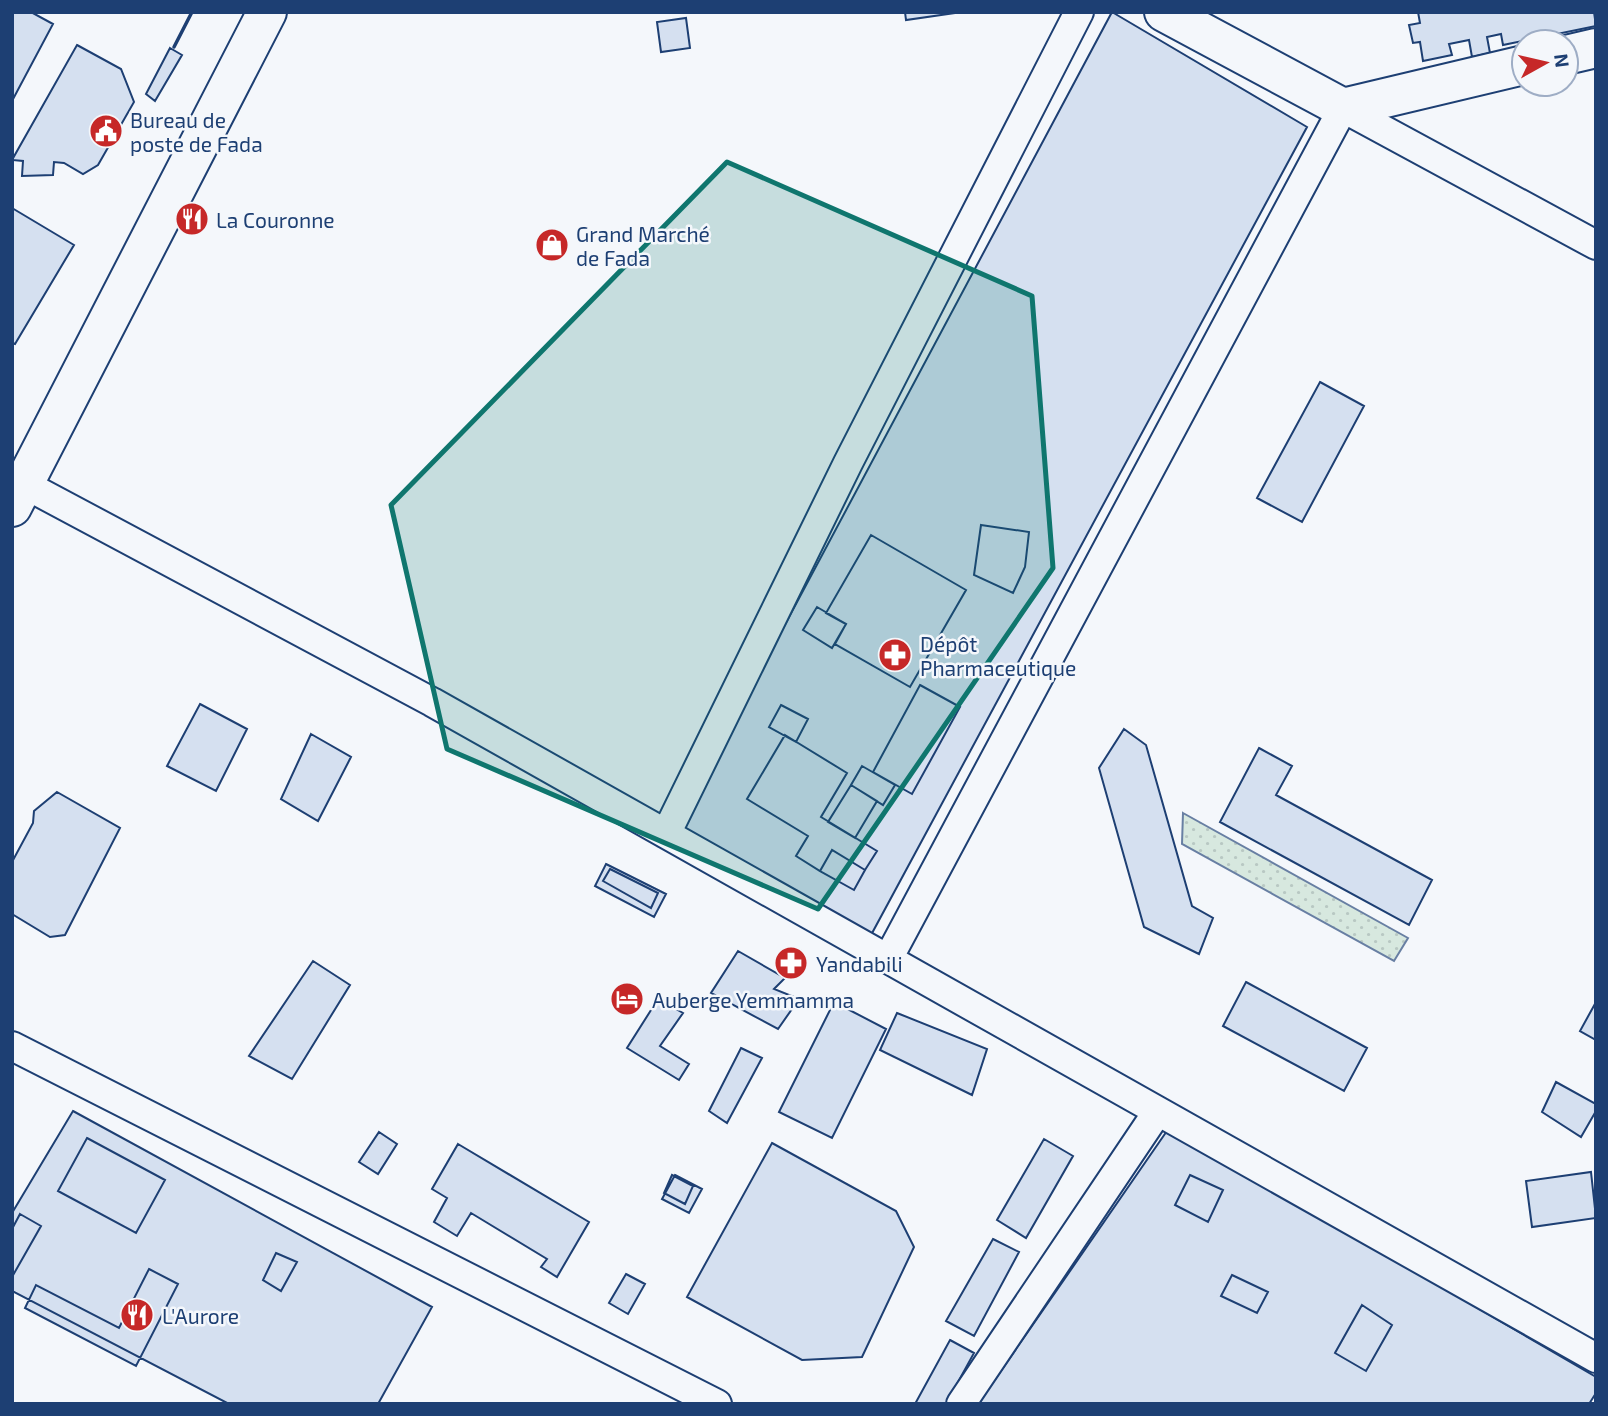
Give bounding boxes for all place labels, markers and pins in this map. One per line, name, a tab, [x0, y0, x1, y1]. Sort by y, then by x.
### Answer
place label: Bureau de poste de Fada	[130, 107, 263, 156]
public building icon: Bureau de poste de Fada	[87, 112, 125, 150]
restaurant icon: La Couronne	[173, 200, 211, 238]
place label: La Couronne	[216, 207, 335, 232]
place label: Grand Marché de Fada	[576, 221, 710, 270]
shop icon: Grand Marché de Fada	[533, 226, 571, 264]
place label: Dépôt Pharmaceutique	[920, 631, 1076, 680]
pharmacy icon: Dépôt Pharmaceutique	[876, 636, 914, 674]
pharmacy icon: Yandabili	[772, 944, 810, 982]
place label: Yandabili	[816, 951, 903, 976]
hotel icon: Auberge Yemmamma	[608, 980, 646, 1018]
place label: Auberge Yemmamma	[652, 987, 854, 1012]
restaurant icon: L'Aurore	[118, 1296, 156, 1334]
place label: L'Aurore	[162, 1303, 239, 1328]

